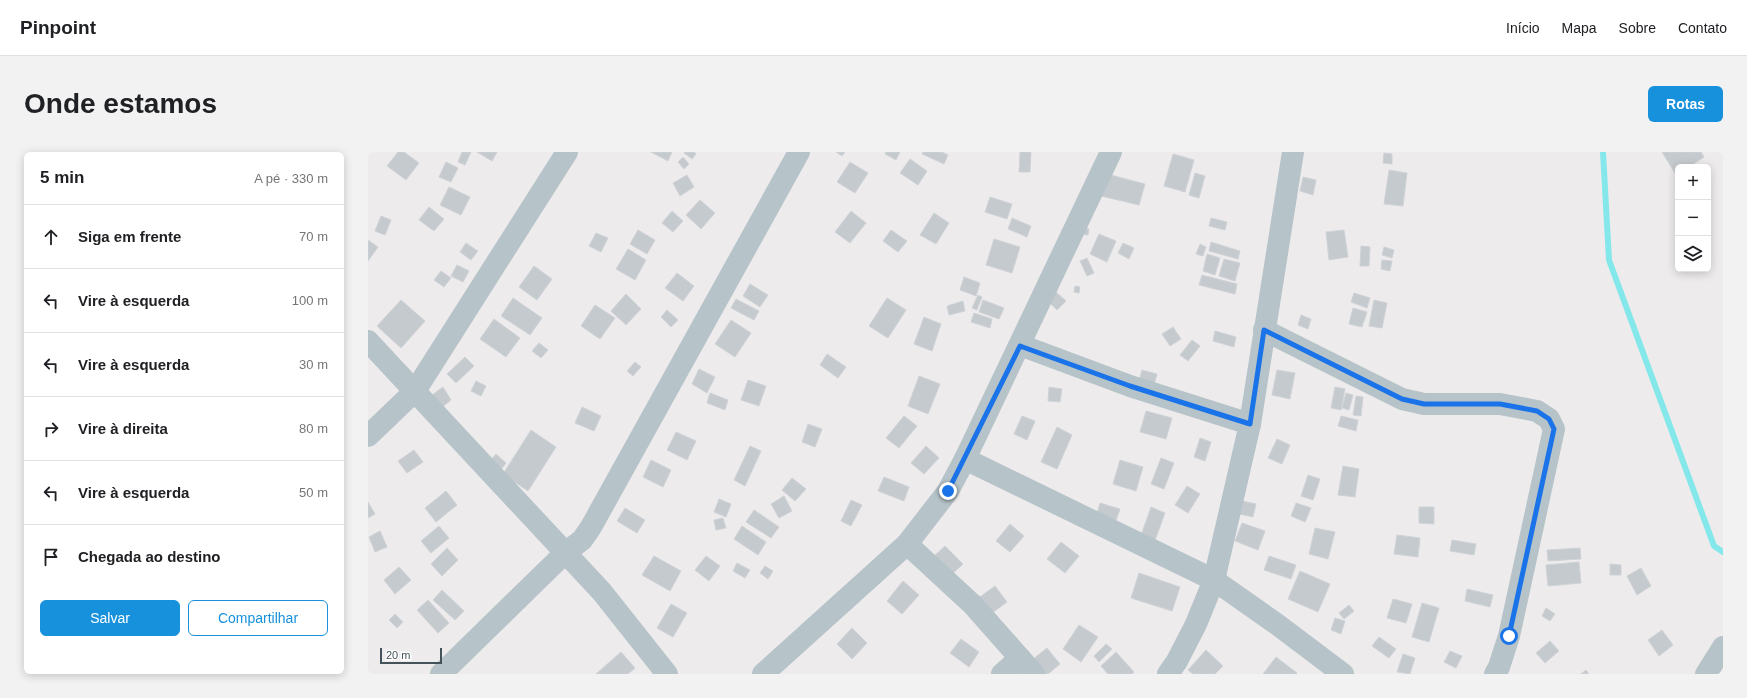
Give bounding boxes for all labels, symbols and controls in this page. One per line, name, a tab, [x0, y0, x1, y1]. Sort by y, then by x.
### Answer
text: Pinpoint	[20, 17, 96, 38]
text: Início	[1506, 20, 1540, 36]
text: Mapa	[1562, 20, 1597, 36]
text: Sobre	[1619, 20, 1656, 36]
text: Contato	[1678, 20, 1727, 36]
button: Rotas	[1648, 86, 1723, 122]
text: Onde estamos	[24, 88, 217, 119]
map controls	[1675, 164, 1711, 272]
button: +	[1675, 164, 1711, 200]
text: 5 min	[40, 168, 84, 187]
text: A pé · 330 m	[254, 171, 328, 186]
button: −	[1675, 200, 1711, 236]
icon: ahead	[40, 226, 62, 248]
text: Siga em frente	[78, 228, 181, 245]
text: 70 m	[299, 229, 328, 244]
button: layers	[1675, 236, 1711, 272]
icon: left	[40, 290, 62, 312]
text: Vire à esquerda	[78, 292, 189, 309]
text: 100 m	[292, 293, 328, 308]
icon: left	[40, 354, 62, 376]
text: Vire à esquerda	[78, 356, 189, 373]
text: 30 m	[299, 357, 328, 372]
icon: right	[40, 418, 62, 440]
text: Vire à direita	[78, 420, 168, 437]
text: 80 m	[299, 421, 328, 436]
icon: left	[40, 482, 62, 504]
route end	[939, 482, 957, 500]
text: Vire à esquerda	[78, 484, 189, 501]
text: 50 m	[299, 485, 328, 500]
icon: arrive	[40, 546, 62, 568]
text: Chegada ao destino	[78, 548, 221, 565]
button: Salvar	[40, 600, 180, 636]
button: Compartilhar	[188, 600, 328, 636]
route start	[1500, 627, 1518, 645]
scale bar	[380, 646, 442, 665]
text: 20 m	[386, 649, 410, 661]

